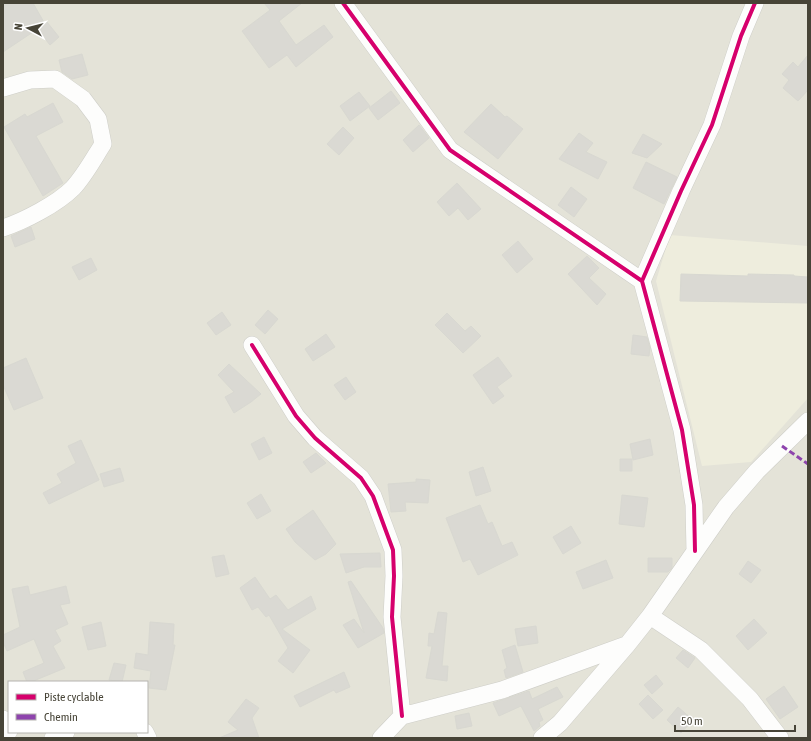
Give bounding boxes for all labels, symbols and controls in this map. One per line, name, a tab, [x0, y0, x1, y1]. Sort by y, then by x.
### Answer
north arrow	[8, 8, 48, 48]
text: N	[12, 23, 24, 31]
legend	[8, 681, 148, 733]
text: Piste cyclable	[44, 690, 104, 704]
scale bar	[675, 707, 795, 733]
text: Chemin	[44, 710, 78, 724]
text: 50 m	[681, 714, 703, 728]

